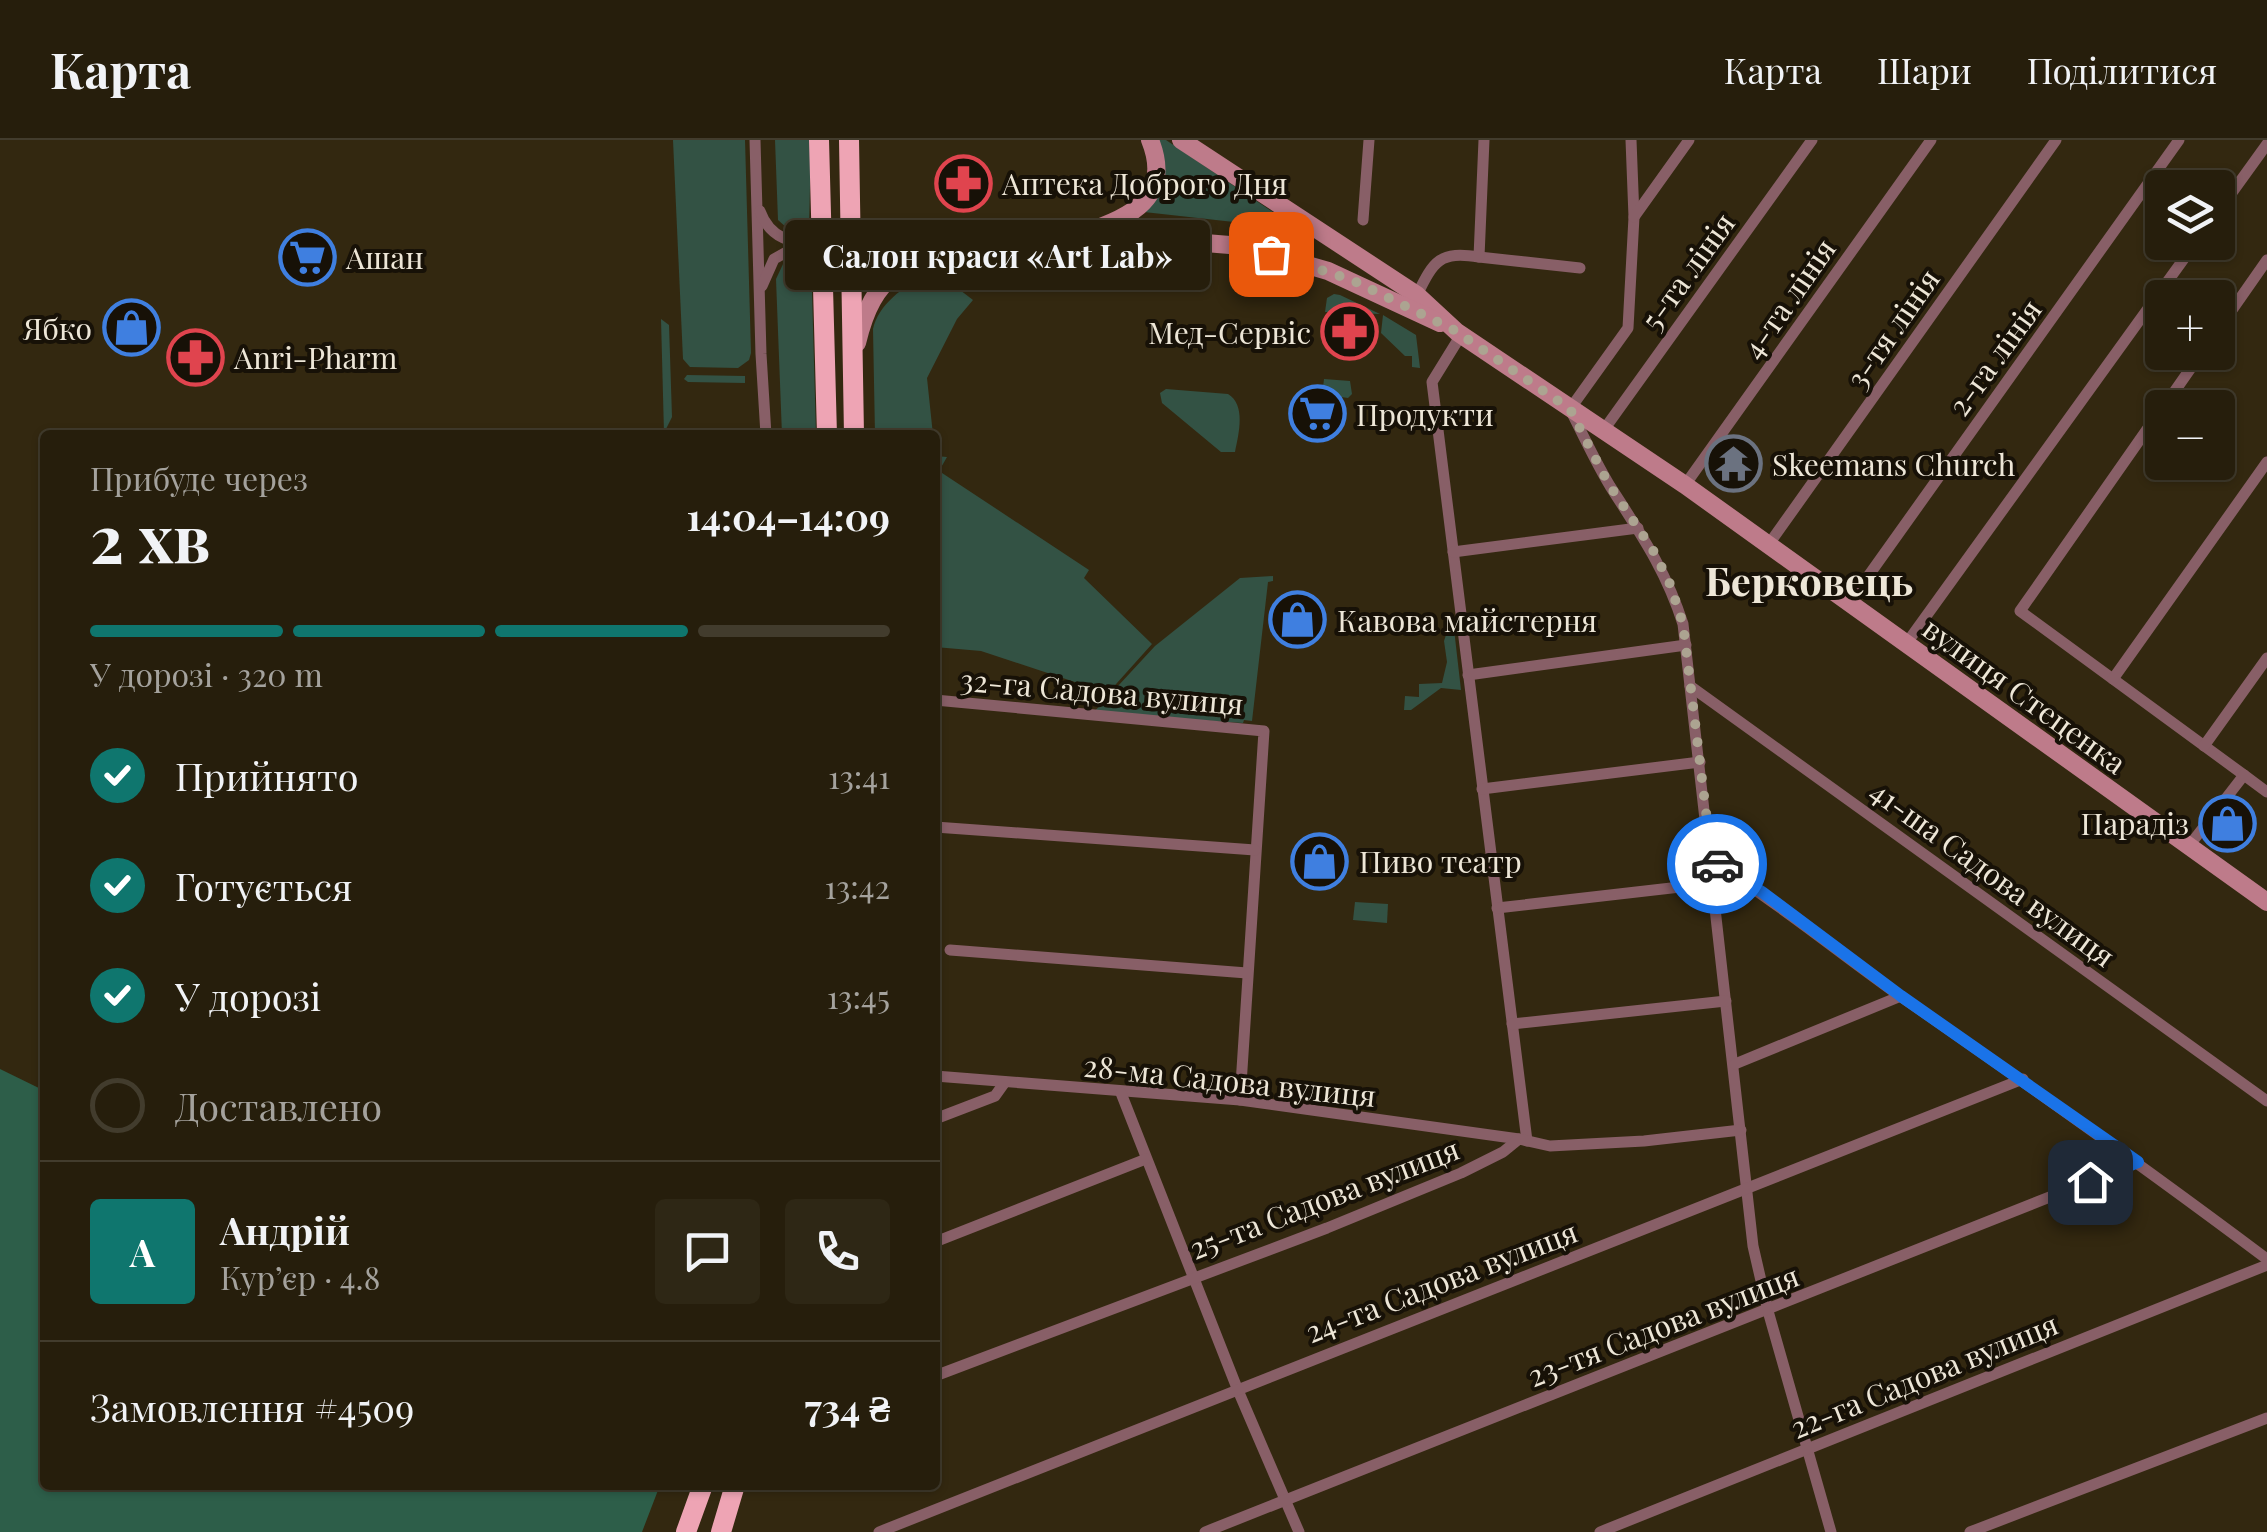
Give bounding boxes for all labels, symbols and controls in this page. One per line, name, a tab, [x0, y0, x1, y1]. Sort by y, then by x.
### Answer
text: Карта	[50, 37, 191, 101]
text: Карта	[1724, 46, 1822, 93]
text: Шари	[1877, 46, 1972, 93]
text: Поділитися	[2027, 46, 2217, 93]
pharmacy icon: Аптека Доброго Дня	[933, 153, 993, 213]
place label: Аптека Доброго Дня	[1001, 163, 1287, 203]
map controls	[2145, 170, 2235, 480]
button: layers	[2145, 170, 2235, 260]
street label: 5-та лінія	[1631, 204, 1743, 338]
pin	[1229, 212, 1314, 297]
callout: Салон краси «Art Lab»	[786, 219, 1211, 289]
supermarket icon: Ашан	[277, 227, 337, 287]
icon: bag	[1244, 227, 1299, 282]
street label: 4-та лінія	[1732, 230, 1844, 366]
text: Салон краси «Art Lab»	[822, 233, 1173, 276]
place label: Ашан	[345, 237, 424, 277]
street label: 3-тя лінія	[1836, 260, 1948, 396]
button: +	[2145, 280, 2235, 370]
street label: 2-га лінія	[1938, 291, 2050, 423]
shop icon: Ябко	[101, 298, 161, 358]
pharmacy icon: Мед-Сервіс	[1320, 302, 1380, 362]
place label: Ябко	[22, 308, 92, 348]
place label: Мед-Сервіс	[1148, 312, 1311, 352]
pharmacy icon: Anri-Pharm	[165, 327, 225, 387]
place label: Anri-Pharm	[233, 337, 398, 377]
supermarket icon: Продукти	[1287, 384, 1347, 444]
button: −	[2145, 390, 2235, 480]
place label: Продукти	[1356, 394, 1494, 434]
temple icon: Skeemans Church	[1703, 434, 1763, 494]
place label: Skeemans Church	[1772, 444, 2016, 484]
text: Прибуде через	[90, 456, 308, 499]
text: 14:04–14:09	[686, 490, 890, 541]
text: 2 хв	[90, 493, 211, 579]
district label: Берковець	[1705, 553, 1913, 606]
shop icon: Кавова майстерня	[1268, 590, 1328, 650]
place label: Кавова майстерня	[1337, 600, 1597, 640]
street label: вулиця Стеценка	[1915, 608, 2135, 782]
text: У дорозі · 320 m	[90, 652, 323, 695]
street label: 32-га Садова вулиця	[959, 659, 1245, 723]
icon: check	[90, 748, 145, 803]
text: Прийнято	[175, 750, 359, 801]
text: 13:41	[828, 754, 890, 797]
street label: 41-ша Садова вулиця	[1863, 771, 2123, 975]
shop icon: Парадіз	[2198, 793, 2258, 853]
place label: Парадіз	[2081, 803, 2189, 843]
courier	[1667, 814, 1767, 914]
shop icon: Пиво театр	[1290, 831, 1350, 891]
icon: car	[1690, 837, 1745, 892]
place label: Пиво театр	[1359, 841, 1522, 881]
icon: check	[90, 858, 145, 913]
text: Готується	[175, 860, 352, 911]
text: 13:42	[825, 864, 890, 907]
icon: check	[90, 968, 145, 1023]
text: У дорозі	[175, 970, 321, 1021]
text: 13:45	[827, 974, 890, 1017]
street label: 28-ма Садова вулиця	[1082, 1045, 1378, 1115]
text: Доставлено	[175, 1080, 382, 1131]
street label: 25-та Садова вулиця	[1184, 1128, 1464, 1268]
pin	[2048, 1140, 2133, 1225]
icon: home	[2063, 1155, 2118, 1210]
button: chat	[655, 1199, 760, 1304]
button: phone	[785, 1199, 890, 1304]
text: Андрій	[220, 1204, 350, 1255]
street label: 24-та Садова вулиця	[1299, 1211, 1583, 1351]
text: А	[130, 1226, 155, 1277]
text: Кур’єр · 4.8	[220, 1255, 380, 1298]
street label: 23-тя Садова вулиця	[1522, 1255, 1804, 1395]
street label: 22-га Садова вулиця	[1784, 1303, 2064, 1447]
text: Замовлення #4509	[90, 1381, 414, 1432]
text: 734 ₴	[805, 1381, 890, 1432]

